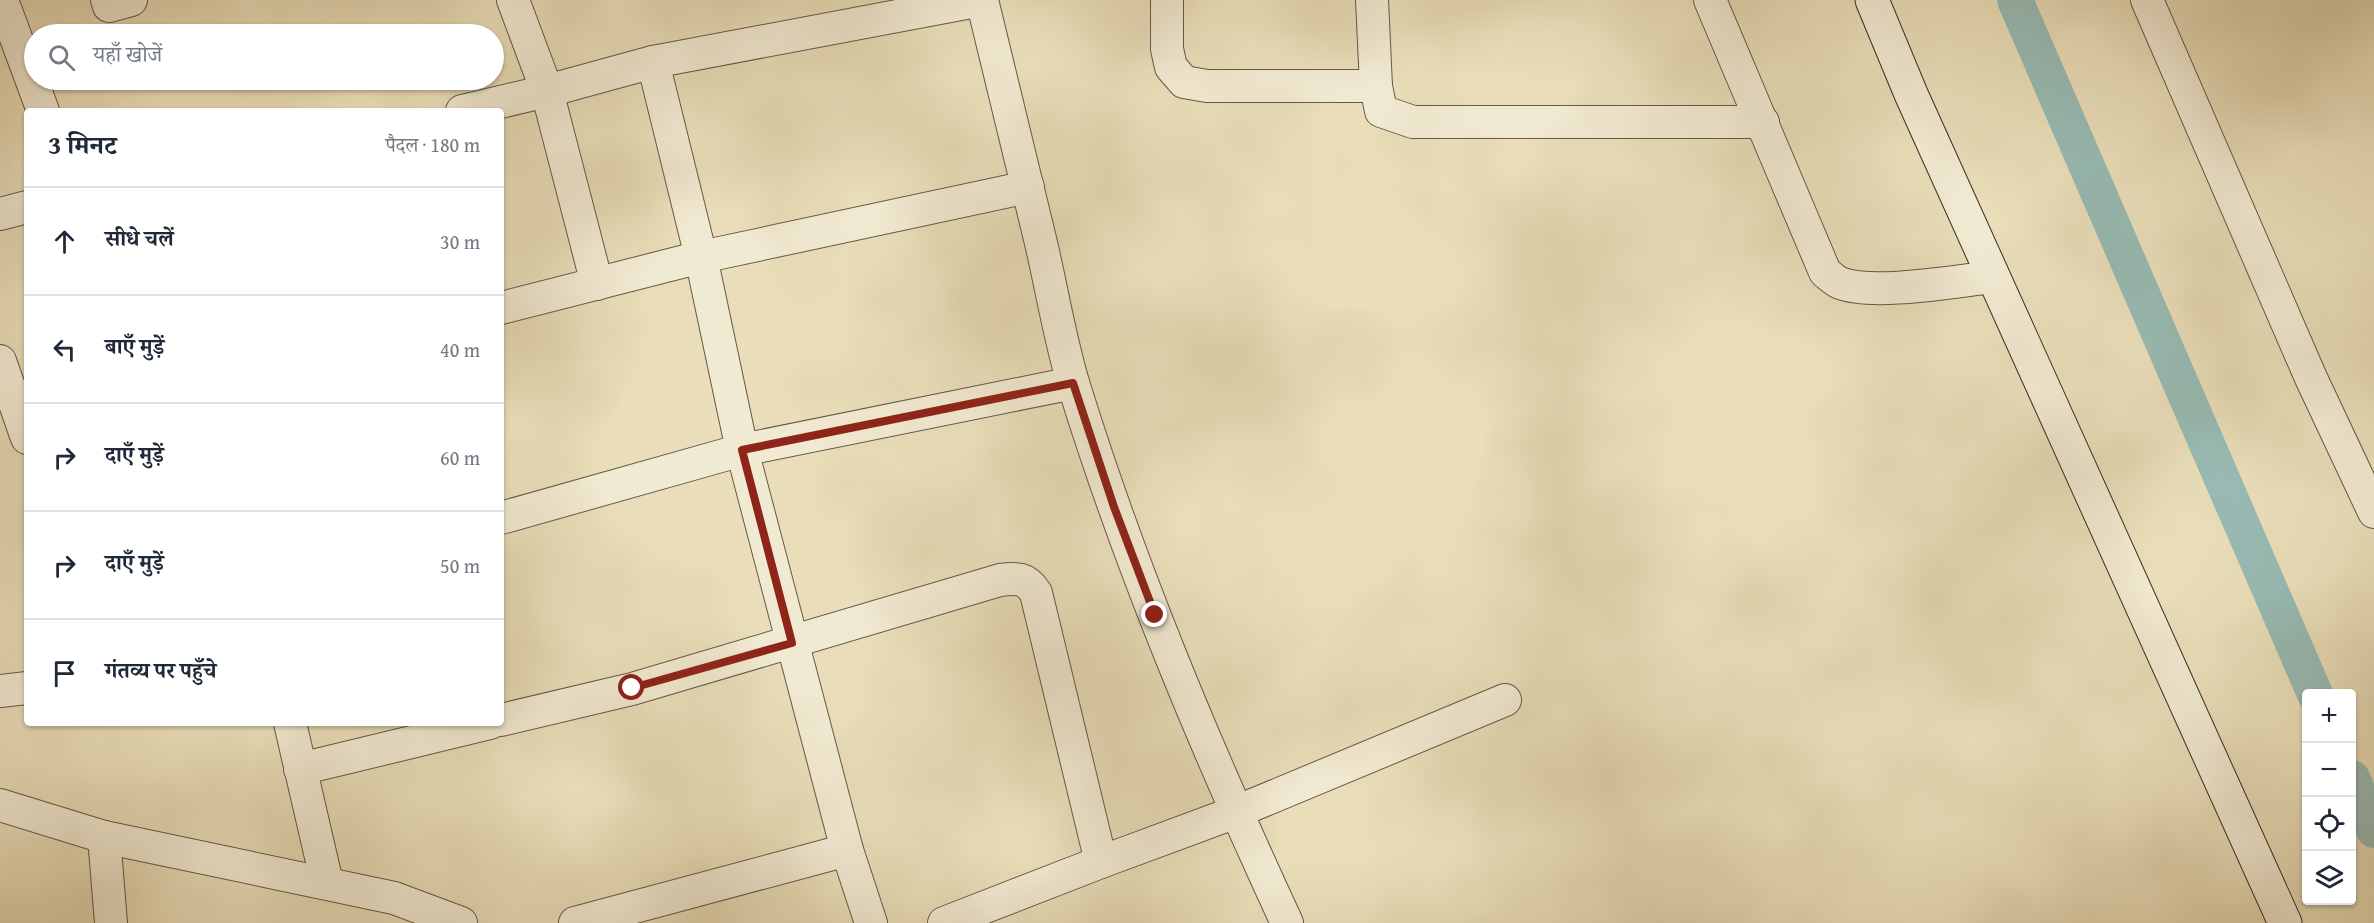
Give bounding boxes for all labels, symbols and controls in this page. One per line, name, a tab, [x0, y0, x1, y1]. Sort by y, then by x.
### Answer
search box	[24, 24, 504, 90]
text: यहाँ खोजें	[93, 38, 162, 70]
icon: search	[45, 41, 78, 74]
text: 3 मिनट	[48, 125, 116, 164]
text: पैदल · 180 m	[386, 130, 480, 159]
text: सीधे चलें	[105, 222, 174, 254]
icon: ahead	[48, 225, 81, 258]
text: 30 m	[440, 227, 480, 256]
text: बाएँ मुड़ें	[105, 330, 164, 362]
icon: left	[48, 333, 81, 366]
text: 40 m	[440, 335, 480, 364]
text: दाएँ मुड़ें	[105, 438, 164, 470]
icon: right	[48, 441, 81, 474]
text: 60 m	[440, 443, 480, 472]
text: दाएँ मुड़ें	[105, 546, 164, 578]
icon: right	[48, 549, 81, 582]
text: 50 m	[440, 551, 480, 580]
route end	[1141, 601, 1167, 627]
text: गंतव्य पर पहुँचे	[105, 654, 216, 686]
icon: arrive	[48, 657, 81, 690]
route start	[618, 674, 644, 700]
map controls	[2302, 689, 2356, 905]
button: +	[2302, 689, 2356, 743]
button: −	[2302, 743, 2356, 797]
button: locate	[2302, 797, 2356, 851]
button: layers	[2302, 851, 2356, 905]

